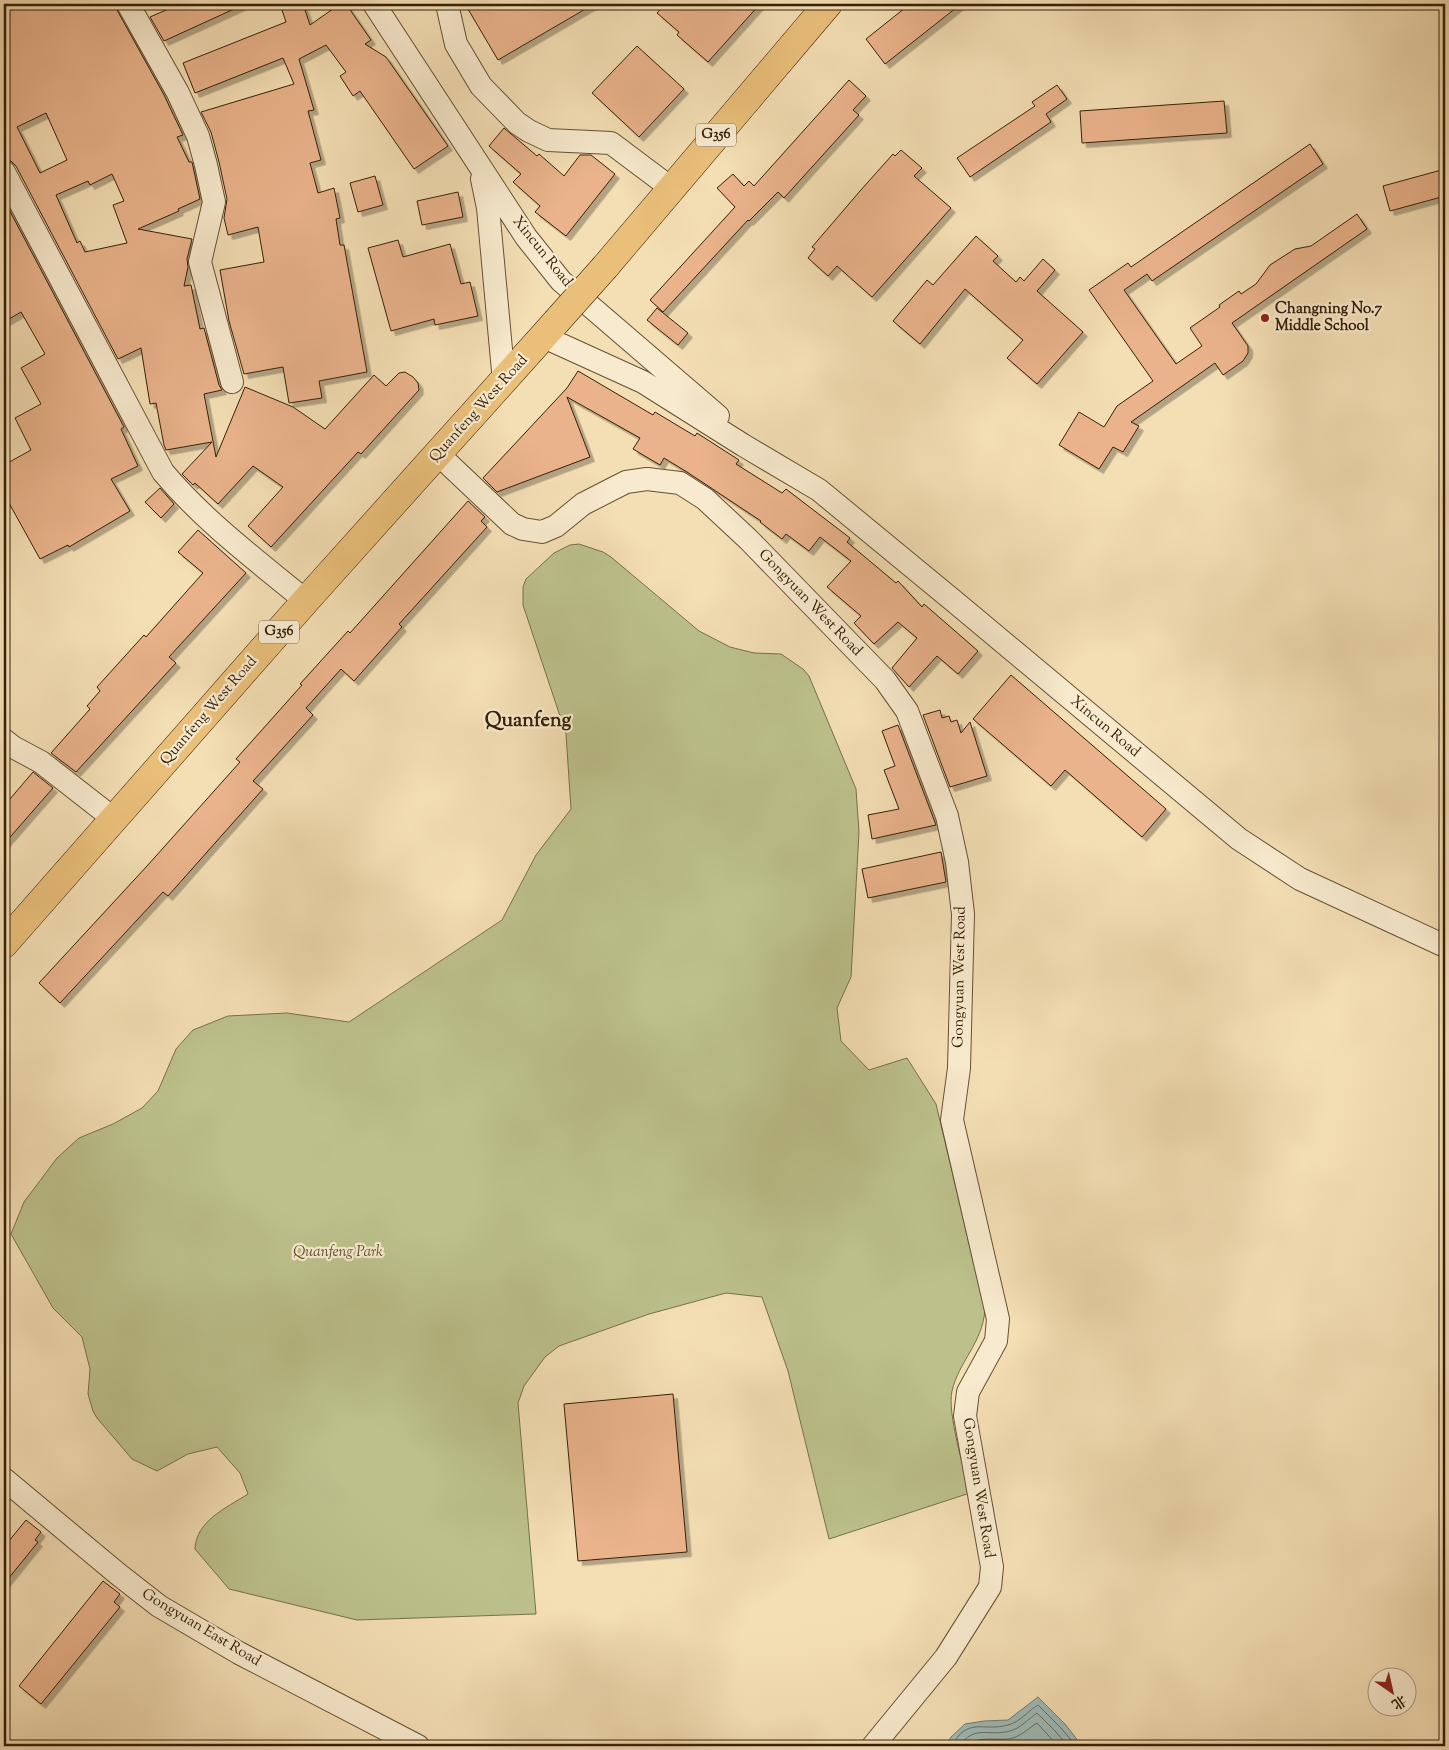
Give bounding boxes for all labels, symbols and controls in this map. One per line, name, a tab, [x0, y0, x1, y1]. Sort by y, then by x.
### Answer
road number: G356	[696, 124, 736, 146]
street label: Xincun Road	[507, 212, 577, 292]
place label: Changning No.7 Middle School	[1275, 299, 1383, 337]
marker: Changning No.7 Middle School	[1259, 312, 1271, 324]
street label: Quanfeng West Road	[425, 350, 533, 467]
street label: Gongyuan West Road	[753, 545, 867, 662]
road number: G356	[259, 620, 299, 644]
street label: Quanfeng West Road	[156, 652, 263, 770]
street label: Xincun Road	[1066, 691, 1145, 763]
district label: Quanfeng	[485, 707, 572, 736]
street label: Gongyuan West Road	[948, 905, 972, 1048]
park label: Quanfeng Park	[293, 1242, 383, 1263]
street label: Gongyuan West Road	[957, 1416, 1000, 1560]
street label: Gongyuan East Road	[138, 1584, 265, 1672]
north arrow	[1366, 1668, 1416, 1718]
text: 北	[1387, 1689, 1410, 1713]

